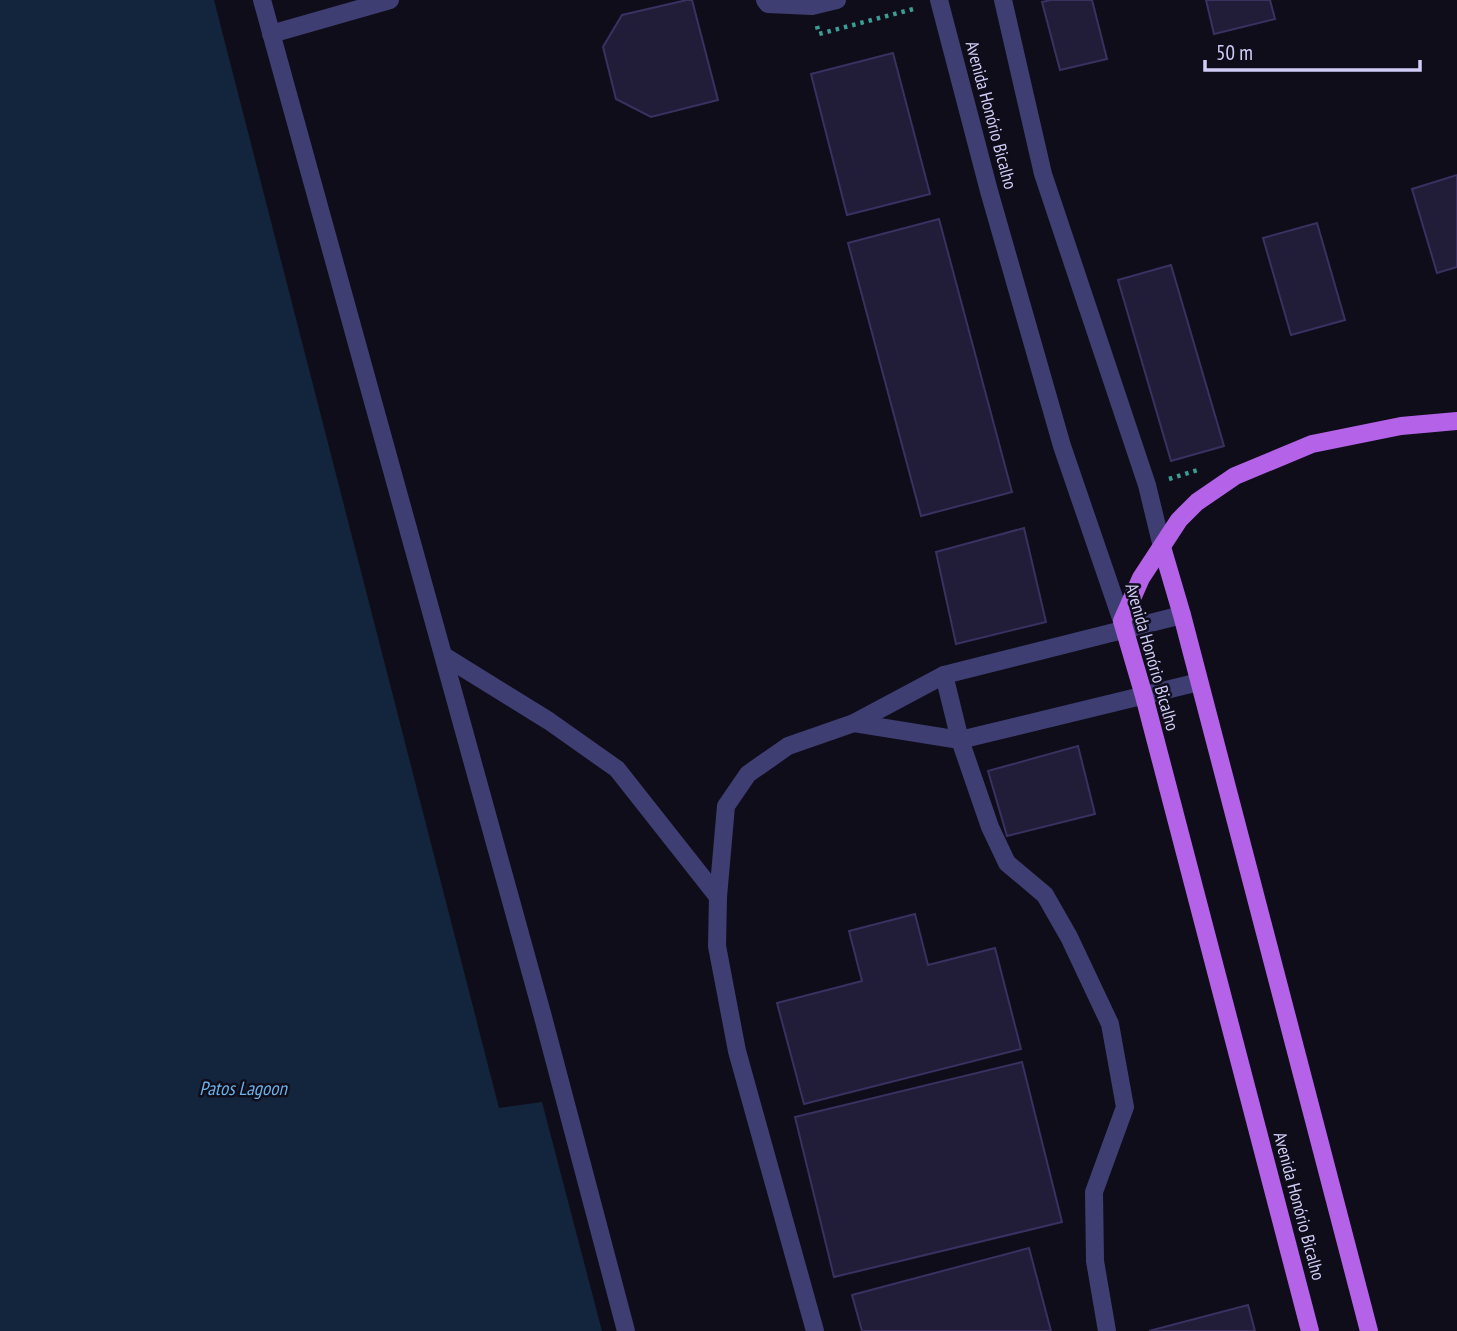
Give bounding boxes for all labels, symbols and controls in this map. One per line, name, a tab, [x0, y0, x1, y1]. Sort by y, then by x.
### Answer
scale bar	[1205, 28, 1420, 72]
street label: Avenida Honório Bicalho	[961, 38, 1022, 192]
text: 50 m	[1216, 39, 1253, 66]
street label: Avenida Honório Bicalho	[1120, 580, 1185, 733]
water label: Patos Lagoon	[199, 1076, 288, 1100]
street label: Avenida Honório Bicalho	[1269, 1129, 1330, 1283]

